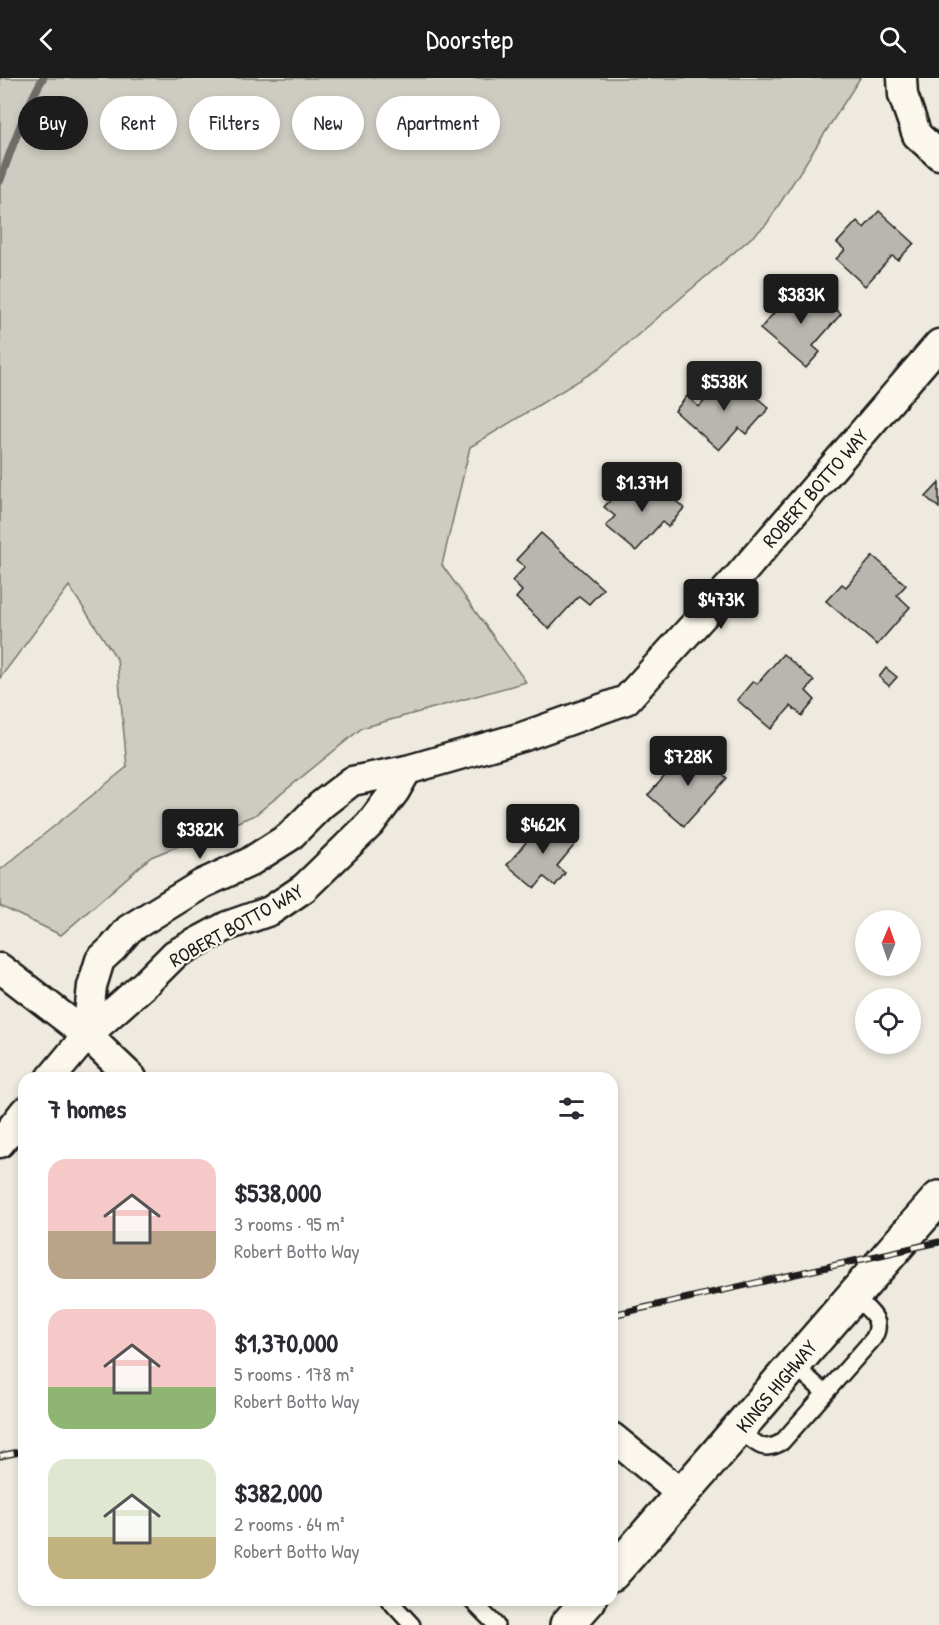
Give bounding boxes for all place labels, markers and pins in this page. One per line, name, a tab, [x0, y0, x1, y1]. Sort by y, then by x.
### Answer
pin: $383K	[759, 274, 843, 325]
pin: $538K	[682, 361, 766, 412]
pin: $1.37M	[593, 462, 691, 513]
pin: $473K	[679, 579, 763, 630]
pin: $728K	[646, 736, 730, 787]
pin: $462K	[501, 804, 585, 855]
pin: $382K	[158, 809, 242, 860]

